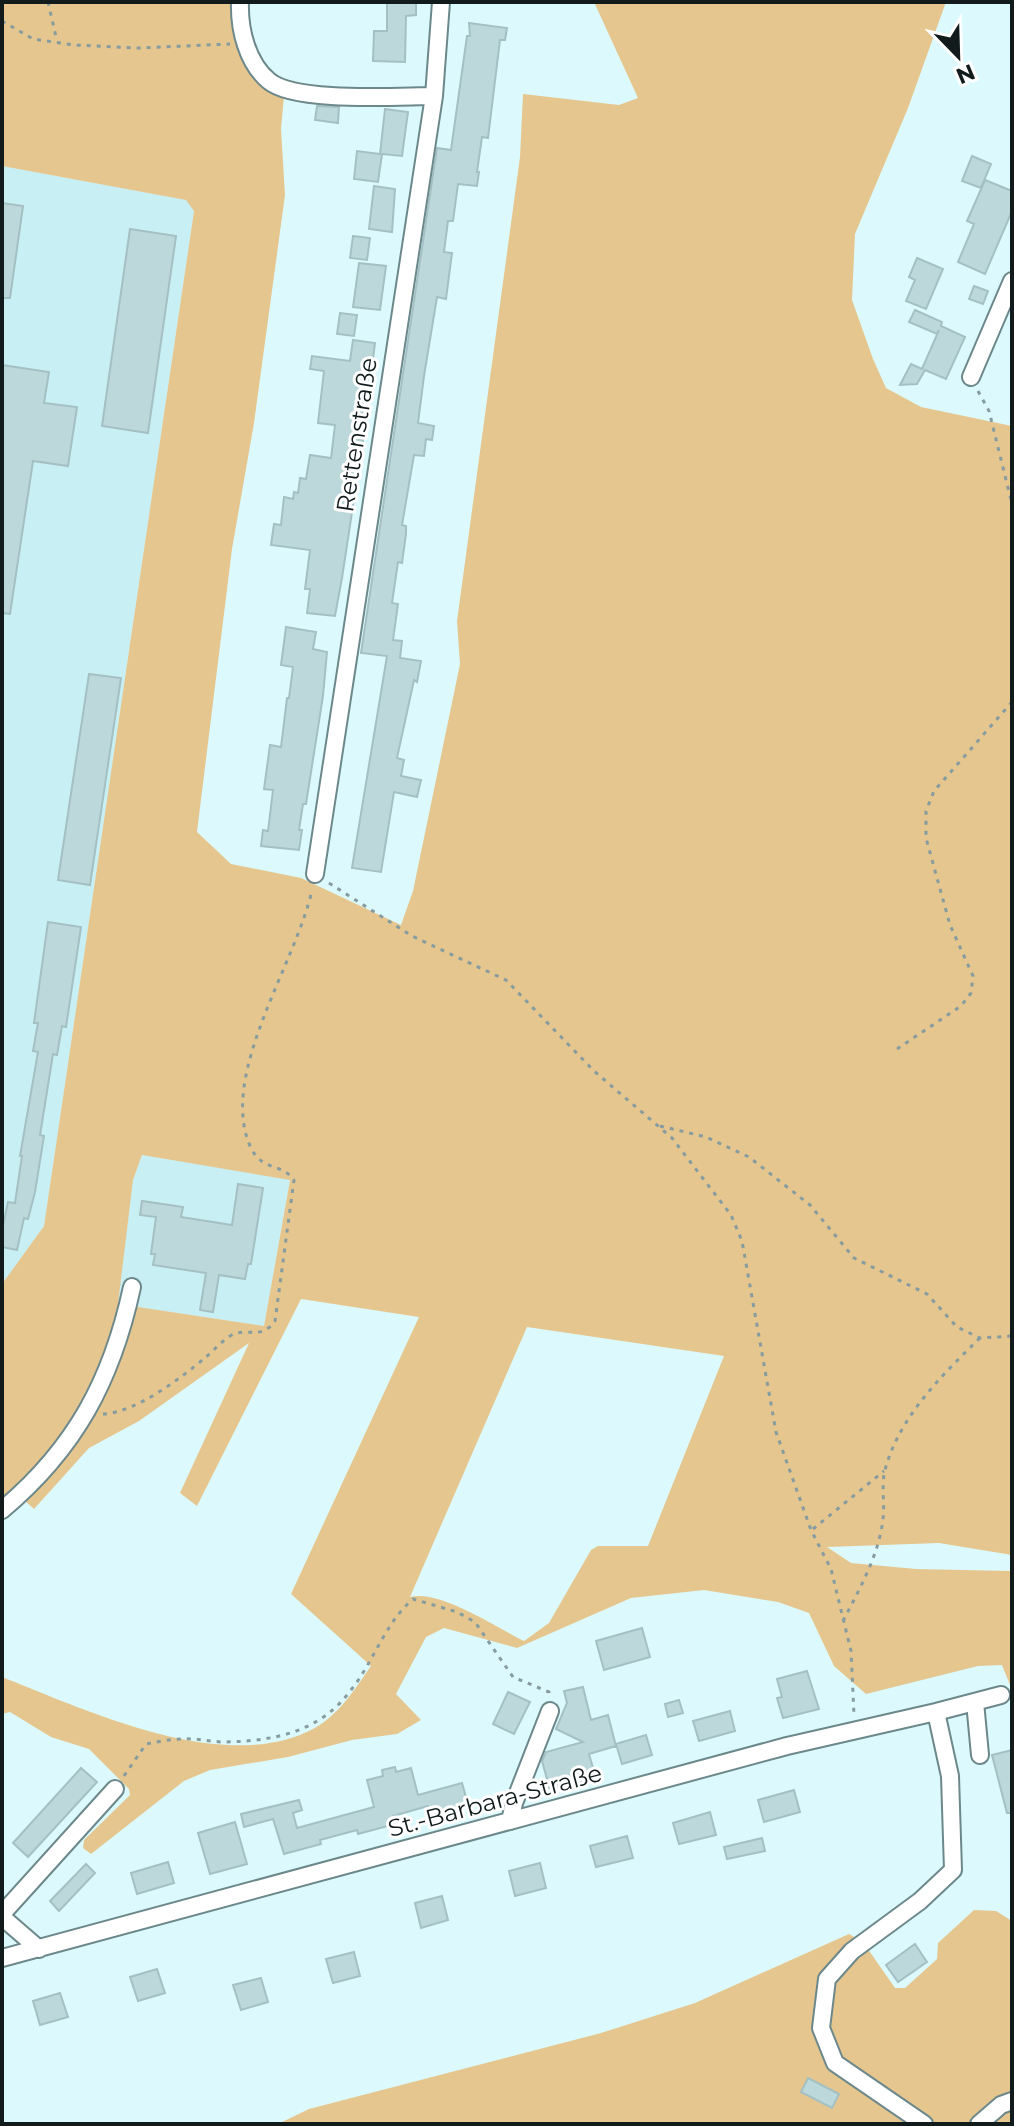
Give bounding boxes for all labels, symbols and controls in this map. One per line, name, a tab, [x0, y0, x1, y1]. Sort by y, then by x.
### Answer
north arrow	[918, 16, 998, 96]
text: N	[952, 58, 979, 90]
street label: Rettenstraße	[330, 356, 383, 514]
street label: St.-Barbara-Straße	[385, 1758, 605, 1843]

